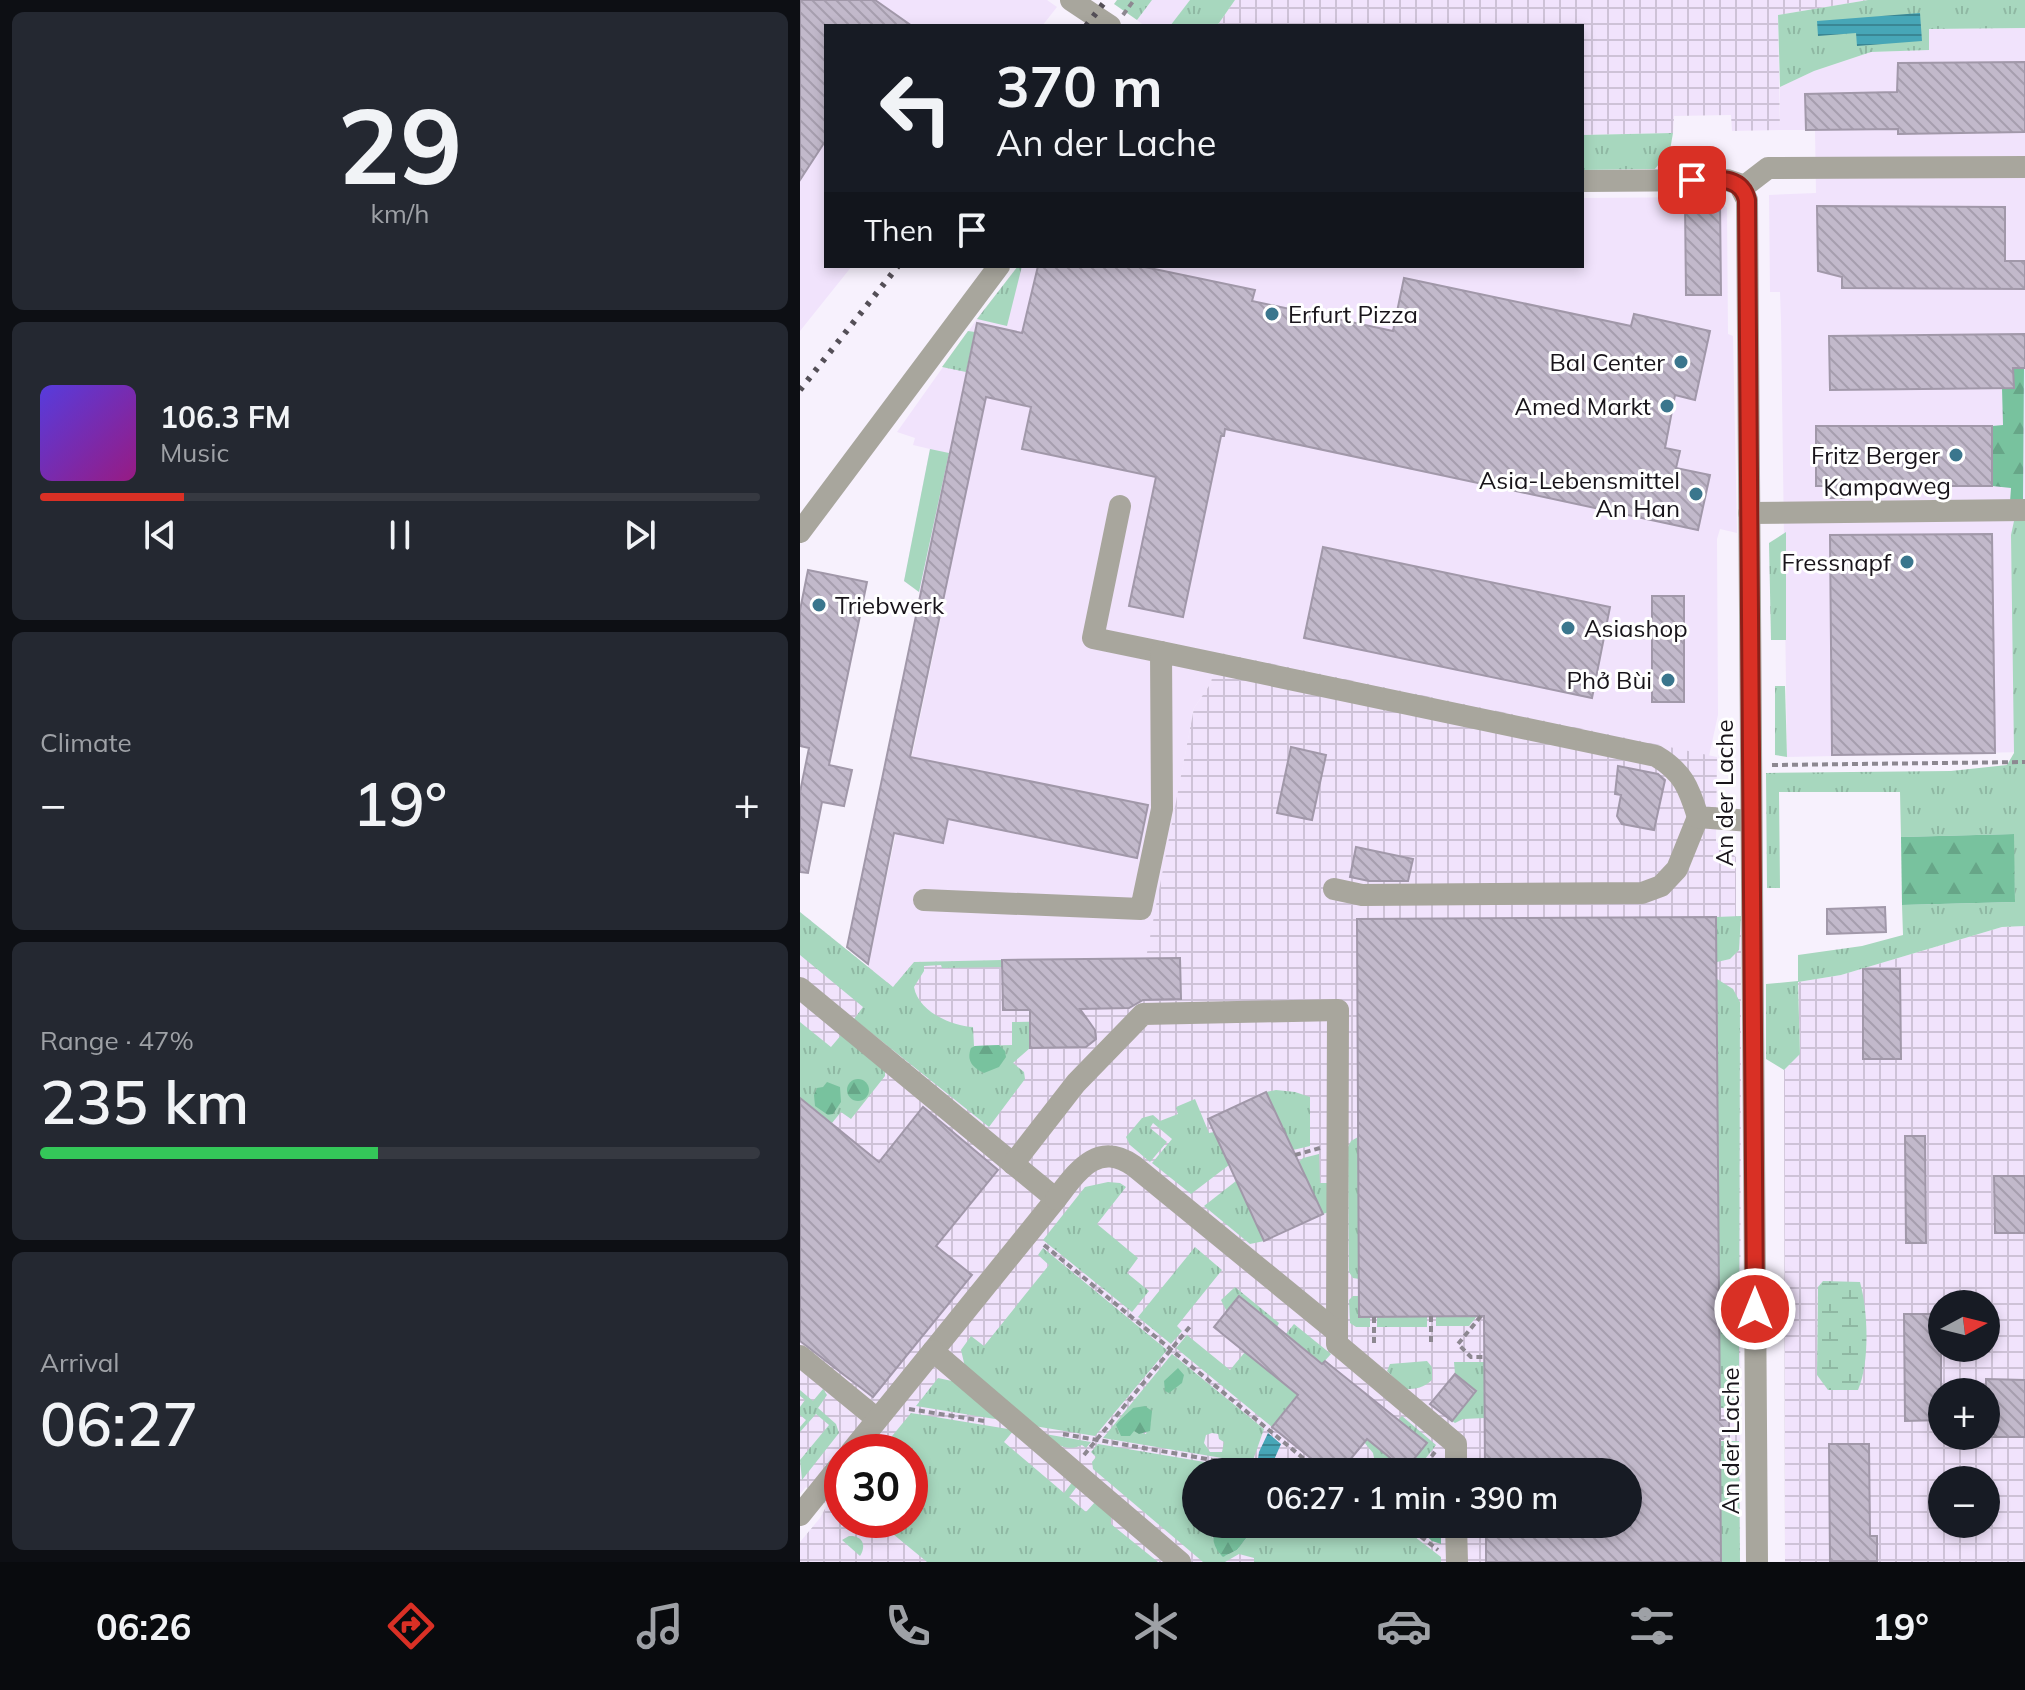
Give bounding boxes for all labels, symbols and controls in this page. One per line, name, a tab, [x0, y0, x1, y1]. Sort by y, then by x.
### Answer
text: 370 m	[996, 51, 1163, 121]
icon: left	[864, 56, 968, 160]
text: 29	[338, 79, 462, 210]
text: An der Lache	[996, 120, 1216, 165]
pin	[1658, 146, 1726, 214]
icon: arrive	[1670, 158, 1714, 202]
text: km/h	[371, 197, 429, 230]
icon: arrive	[950, 208, 994, 252]
text: Then	[864, 211, 934, 249]
place label: Erfurt Pizza	[1288, 299, 1418, 329]
marker: Erfurt Pizza	[1263, 305, 1281, 323]
place label: Bal Center	[1550, 347, 1665, 377]
marker: Bal Center	[1672, 353, 1690, 371]
place label: Amed Markt	[1514, 391, 1651, 421]
marker: Amed Markt	[1658, 397, 1676, 415]
text: 106.3 FM	[160, 398, 291, 436]
text: Music	[160, 436, 229, 469]
place label: Fritz Berger	[1811, 440, 1940, 470]
marker: Fritz Berger	[1947, 446, 1965, 464]
place label: Asia-Lebensmittel An Han	[1479, 465, 1680, 523]
street label: Kampaweg	[1823, 470, 1951, 502]
marker: Asia-Lebensmittel An Han	[1687, 485, 1705, 503]
icon: previous	[138, 513, 182, 557]
icon: pause	[378, 513, 422, 557]
icon: next	[618, 513, 662, 557]
place label: Fressnapf	[1781, 547, 1892, 577]
marker: Fressnapf	[1898, 553, 1916, 571]
place label: Triebwerk	[835, 590, 945, 620]
marker: Triebwerk	[810, 596, 828, 614]
place label: Asiashop	[1584, 613, 1688, 643]
marker: Asiashop	[1559, 619, 1577, 637]
place label: Phở Bùi	[1566, 665, 1652, 695]
marker: Phở Bùi	[1659, 671, 1677, 689]
street label: An der Lache	[1709, 720, 1739, 866]
text: Climate	[40, 726, 132, 759]
text: 19°	[353, 766, 447, 841]
text: −	[40, 776, 66, 831]
text: +	[734, 776, 760, 831]
text: Range · 47%	[40, 1024, 194, 1057]
text: 235 km	[40, 1064, 249, 1139]
position arrow	[1713, 1267, 1797, 1351]
north arrow	[1928, 1290, 2000, 1362]
map controls	[1928, 1290, 2000, 1538]
text: Arrival	[40, 1346, 120, 1379]
street label: An der Lache	[1715, 1368, 1745, 1514]
button: +	[1928, 1378, 2000, 1450]
text: 06:27	[40, 1386, 198, 1461]
speed limit sign: 30	[824, 1434, 928, 1538]
button: −	[1928, 1466, 2000, 1538]
text: 06:27 · 1 min · 390 m	[1266, 1479, 1558, 1517]
icon: directions	[383, 1598, 439, 1654]
icon: music	[632, 1598, 688, 1654]
icon: phone	[880, 1598, 936, 1654]
icon: climate	[1128, 1598, 1184, 1654]
icon: car	[1376, 1598, 1432, 1654]
icon: filters	[1624, 1598, 1680, 1654]
text: 06:26	[96, 1604, 191, 1649]
text: 19°	[1872, 1604, 1929, 1649]

